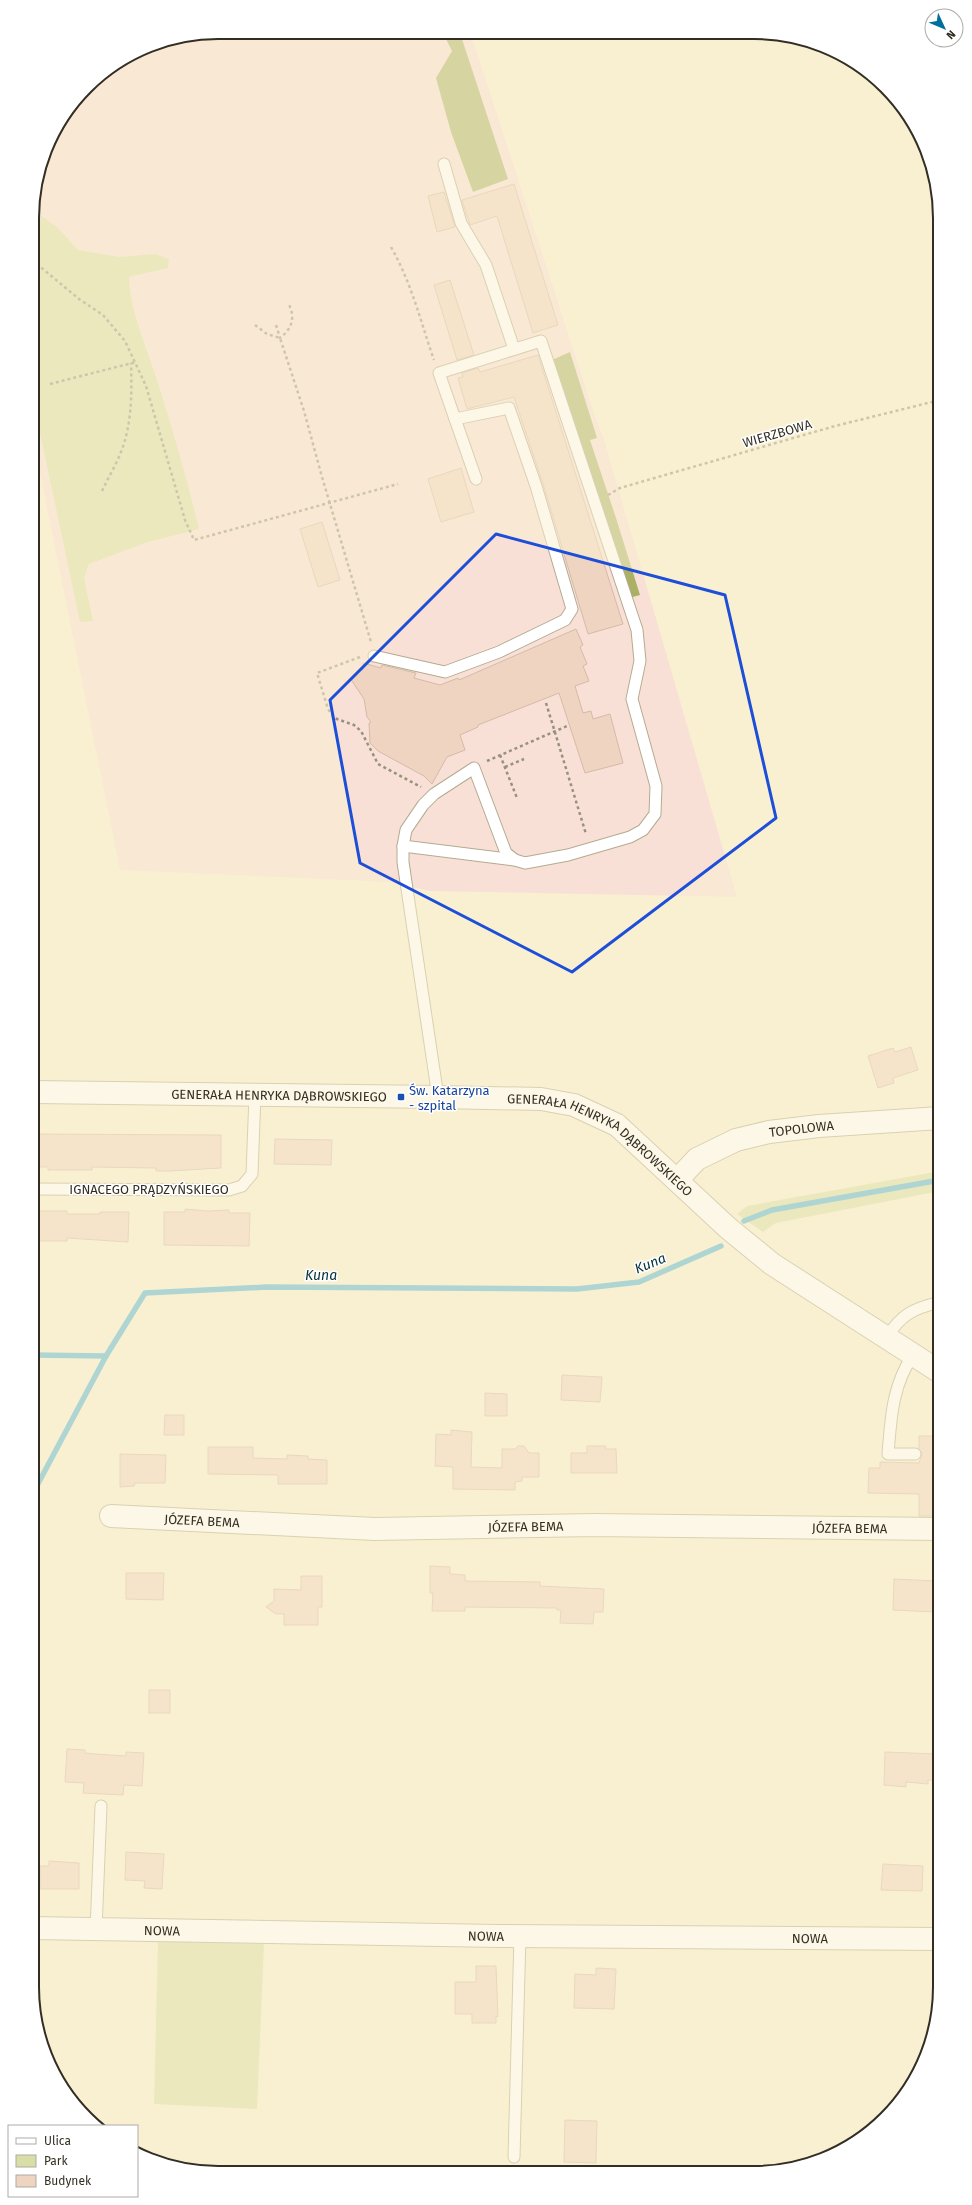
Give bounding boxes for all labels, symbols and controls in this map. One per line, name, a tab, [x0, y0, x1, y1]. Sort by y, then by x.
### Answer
north arrow	[924, 8, 964, 48]
text: N	[944, 27, 958, 42]
street label: WIERZBOWA	[741, 416, 814, 451]
place label: Św. Katarzyna - szpital	[409, 1083, 490, 1113]
street label: GENERAŁA HENRYKA DĄBROWSKIEGO	[171, 1087, 387, 1104]
street label: GENERAŁA HENRYKA DĄBROWSKIEGO	[507, 1091, 696, 1199]
marker: Św. Katarzyna - szpital	[396, 1092, 406, 1102]
street label: TOPOLOWA	[768, 1118, 835, 1140]
street label: IGNACEGO PRĄDZYŃSKIEGO	[69, 1182, 229, 1197]
water label: Kuna	[632, 1250, 668, 1277]
water label: Kuna	[305, 1267, 337, 1284]
street label: JÓZEFA BEMA	[164, 1512, 240, 1530]
street label: JÓZEFA BEMA	[488, 1519, 564, 1535]
street label: JÓZEFA BEMA	[812, 1521, 888, 1536]
street label: NOWA	[144, 1923, 181, 1939]
street label: NOWA	[468, 1928, 505, 1944]
street label: NOWA	[792, 1931, 829, 1946]
legend	[8, 2125, 138, 2197]
text: Ulica	[44, 2134, 71, 2148]
text: Park	[44, 2154, 68, 2168]
text: Budynek	[44, 2174, 92, 2188]

